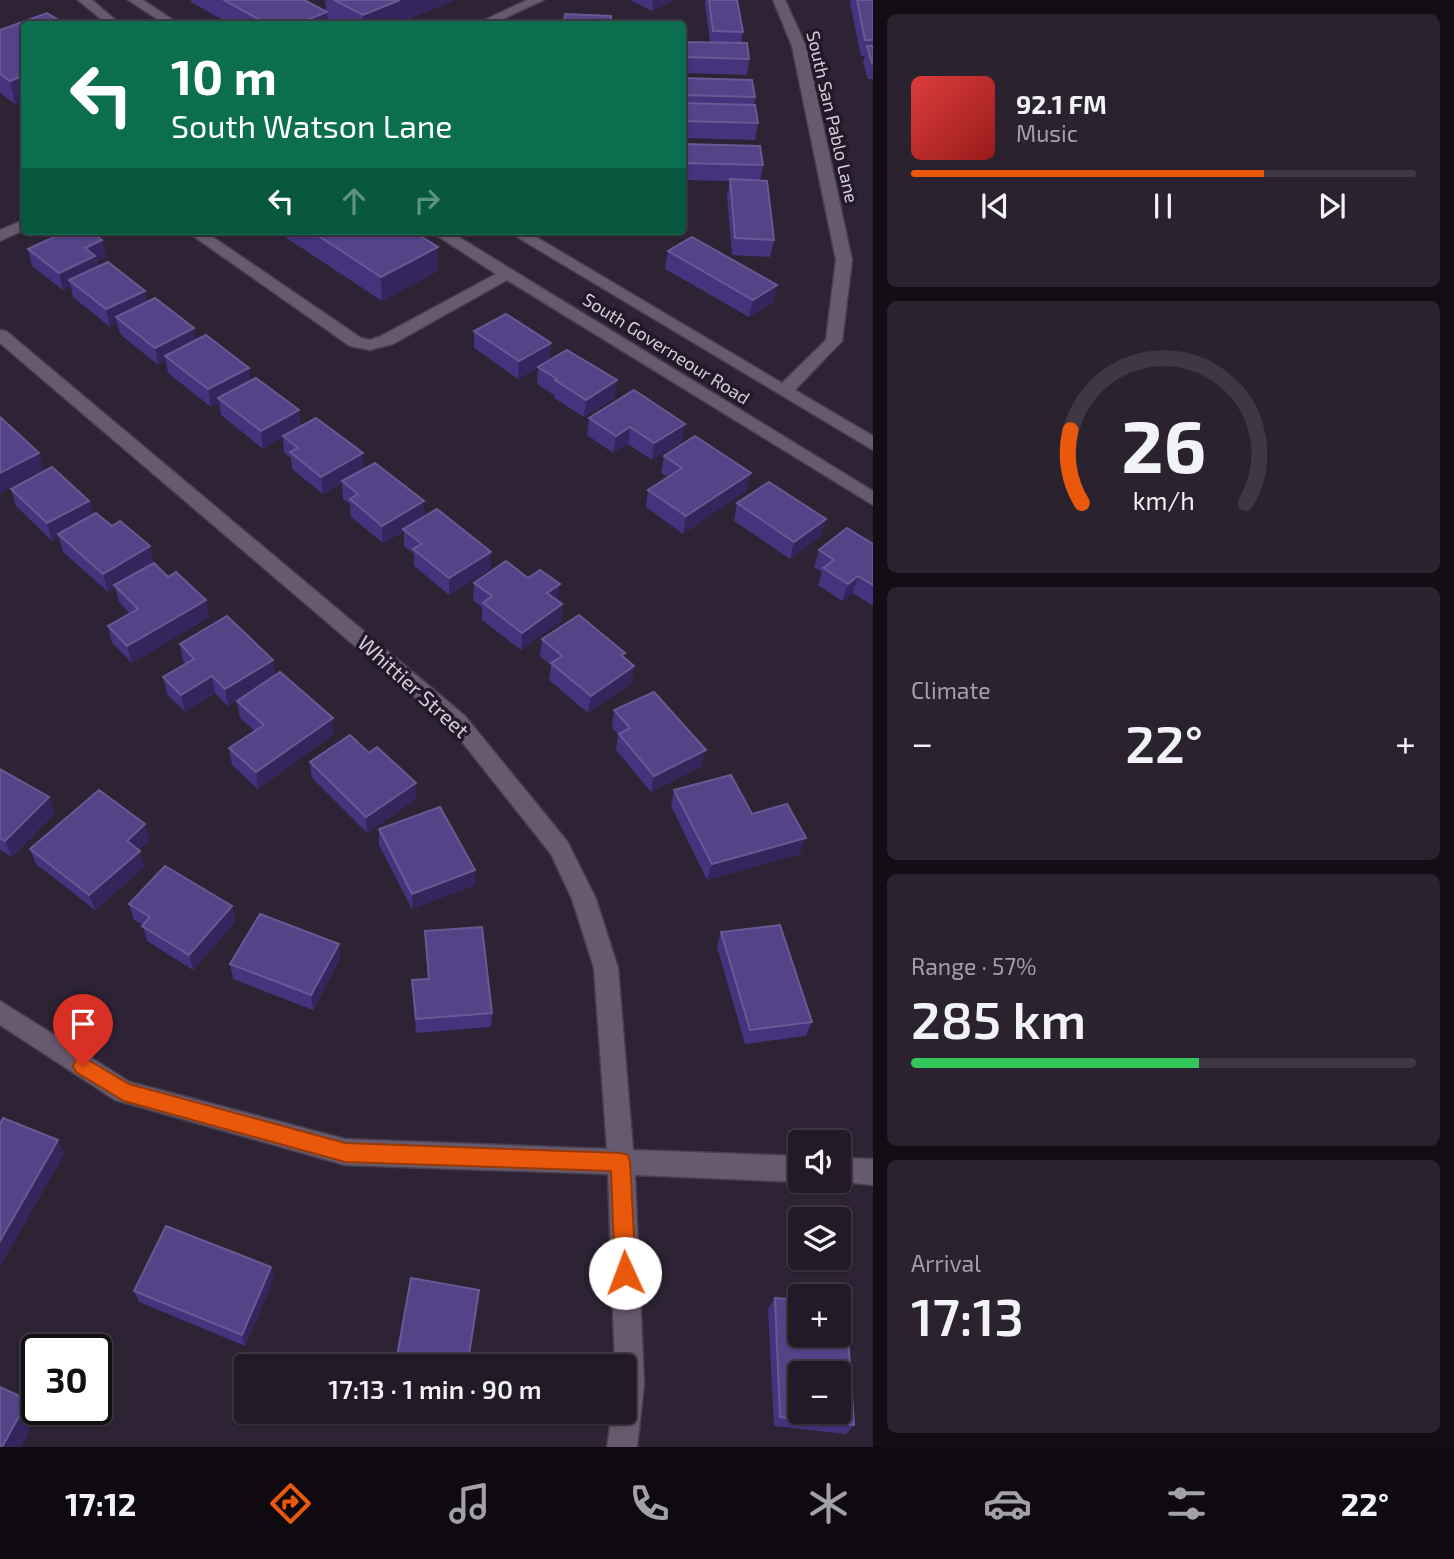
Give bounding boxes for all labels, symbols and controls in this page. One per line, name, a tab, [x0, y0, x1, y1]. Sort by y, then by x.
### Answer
street label: South San Pablo Lane	[802, 29, 863, 205]
text: 10 m	[171, 46, 277, 105]
icon: left	[56, 49, 147, 140]
text: 92.1 FM	[1016, 88, 1107, 119]
text: South Watson Lane	[171, 106, 453, 144]
text: Music	[1016, 119, 1078, 147]
icon: left	[262, 182, 300, 220]
icon: ahead	[335, 182, 373, 220]
icon: right	[408, 182, 446, 220]
icon: previous	[976, 187, 1014, 225]
icon: pause	[1144, 187, 1182, 225]
icon: next	[1313, 187, 1351, 225]
street label: South Governeour Road	[579, 288, 754, 409]
text: 26	[1121, 400, 1206, 488]
text: km/h	[1132, 485, 1195, 515]
street label: Whittier Street	[353, 629, 475, 742]
text: Climate	[911, 676, 991, 704]
text: 22°	[1125, 711, 1203, 773]
text: −	[911, 719, 933, 765]
text: +	[1395, 719, 1416, 765]
text: Range · 57%	[911, 952, 1037, 980]
text: 285 km	[911, 987, 1086, 1049]
pin	[53, 994, 113, 1066]
icon: arrive	[64, 1005, 102, 1043]
map controls	[788, 1130, 851, 1424]
button: sound	[788, 1130, 851, 1193]
button: layers	[788, 1207, 851, 1270]
position arrow	[588, 1236, 662, 1310]
text: Arrival	[911, 1249, 981, 1277]
button: +	[788, 1284, 851, 1347]
text: 17:13	[911, 1284, 1024, 1346]
speed limit sign: 30	[21, 1334, 112, 1425]
button: −	[788, 1361, 851, 1424]
text: 17:13 · 1 min · 90 m	[328, 1373, 542, 1404]
icon: directions	[266, 1479, 315, 1528]
icon: music	[445, 1479, 494, 1528]
icon: phone	[625, 1479, 674, 1528]
icon: climate	[804, 1479, 853, 1528]
icon: car	[983, 1479, 1032, 1528]
icon: filters	[1162, 1479, 1211, 1528]
text: 17:12	[65, 1484, 136, 1522]
text: 22°	[1341, 1484, 1389, 1522]

